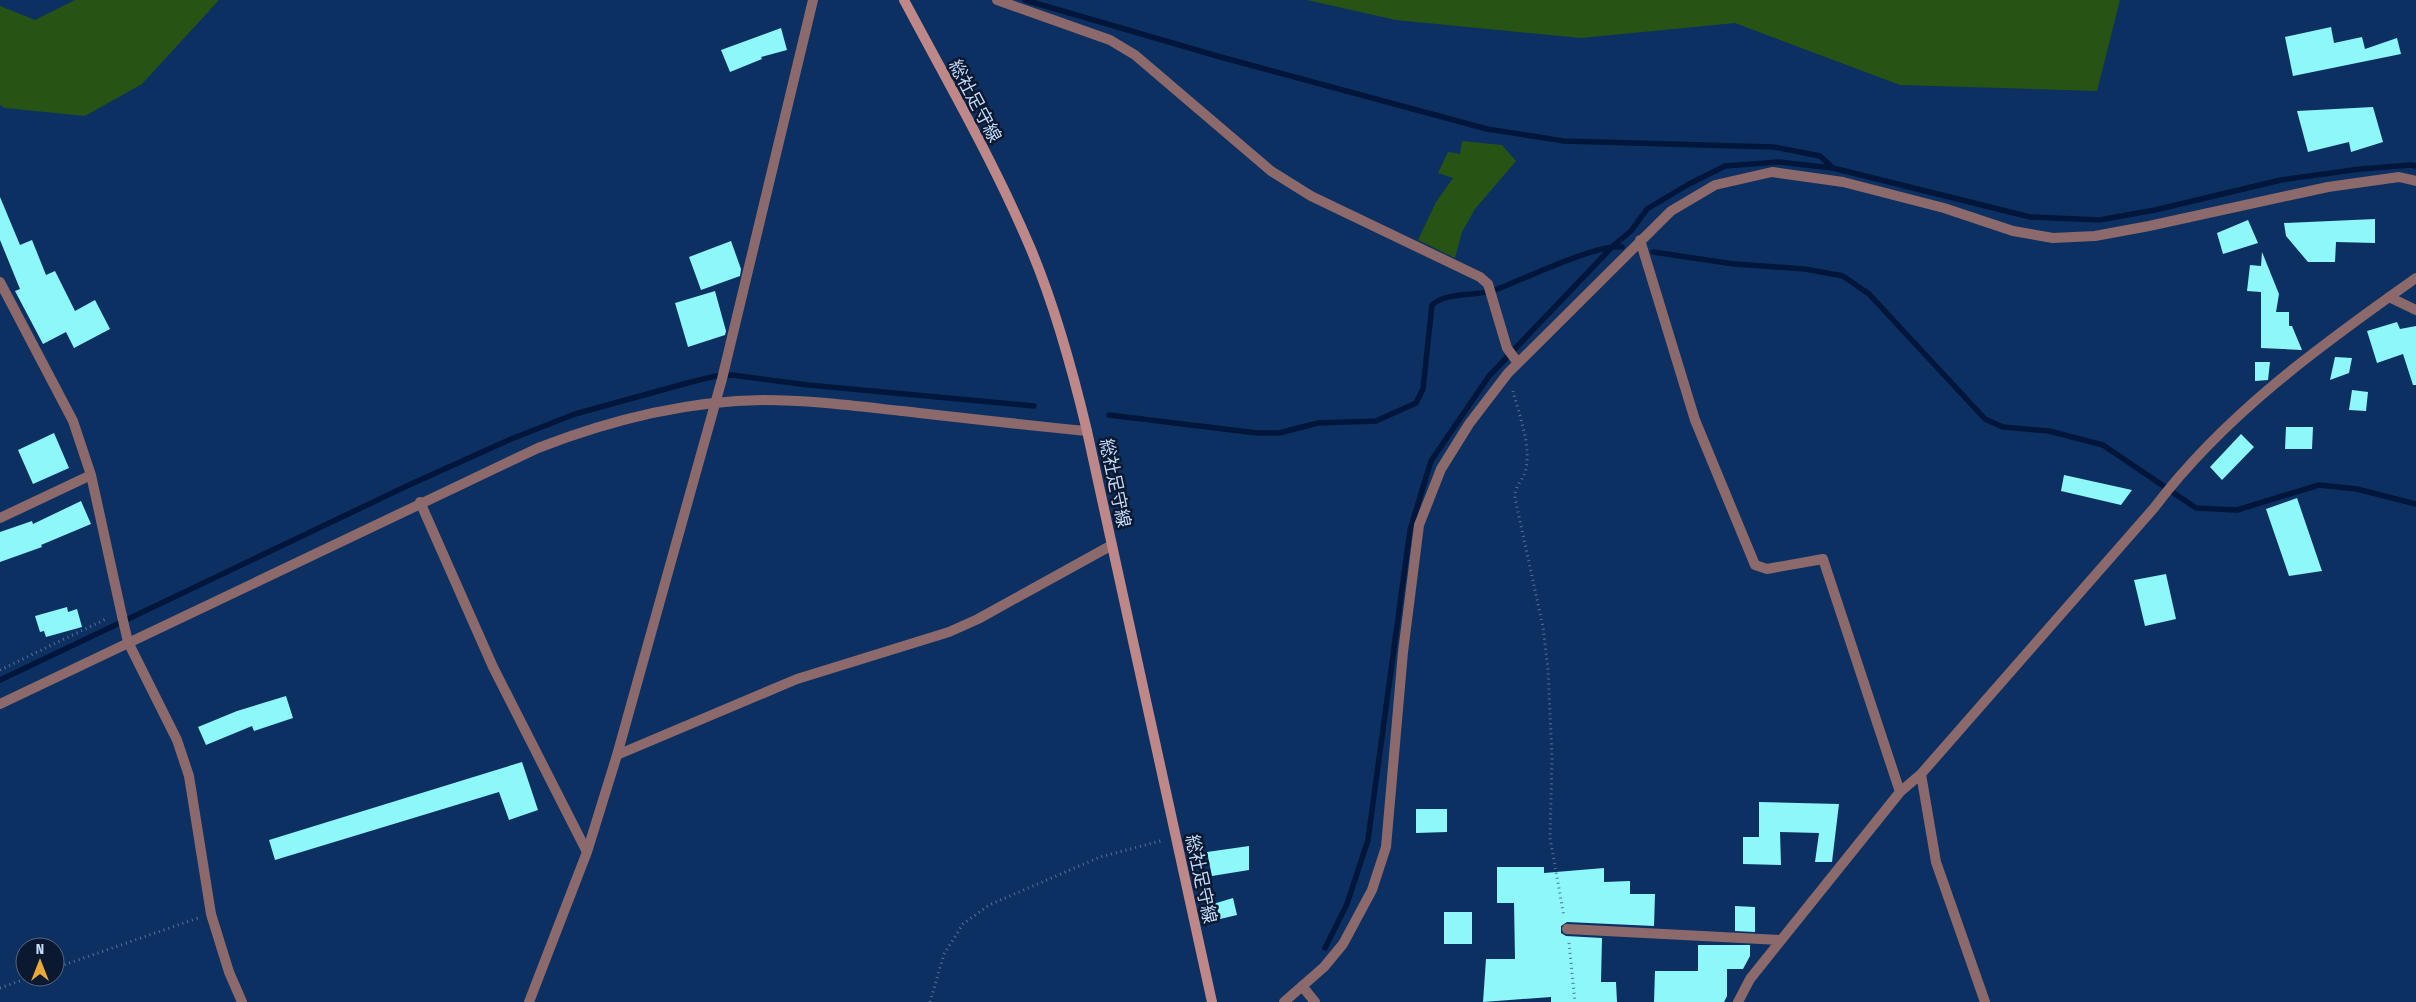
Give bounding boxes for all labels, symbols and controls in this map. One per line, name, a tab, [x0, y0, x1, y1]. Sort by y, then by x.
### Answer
street label: 総社足守線	[944, 56, 1006, 146]
street label: 総社足守線	[1095, 437, 1135, 529]
street label: 総社足守線	[1181, 833, 1221, 925]
north arrow	[15, 937, 65, 987]
text: N	[36, 941, 44, 958]

